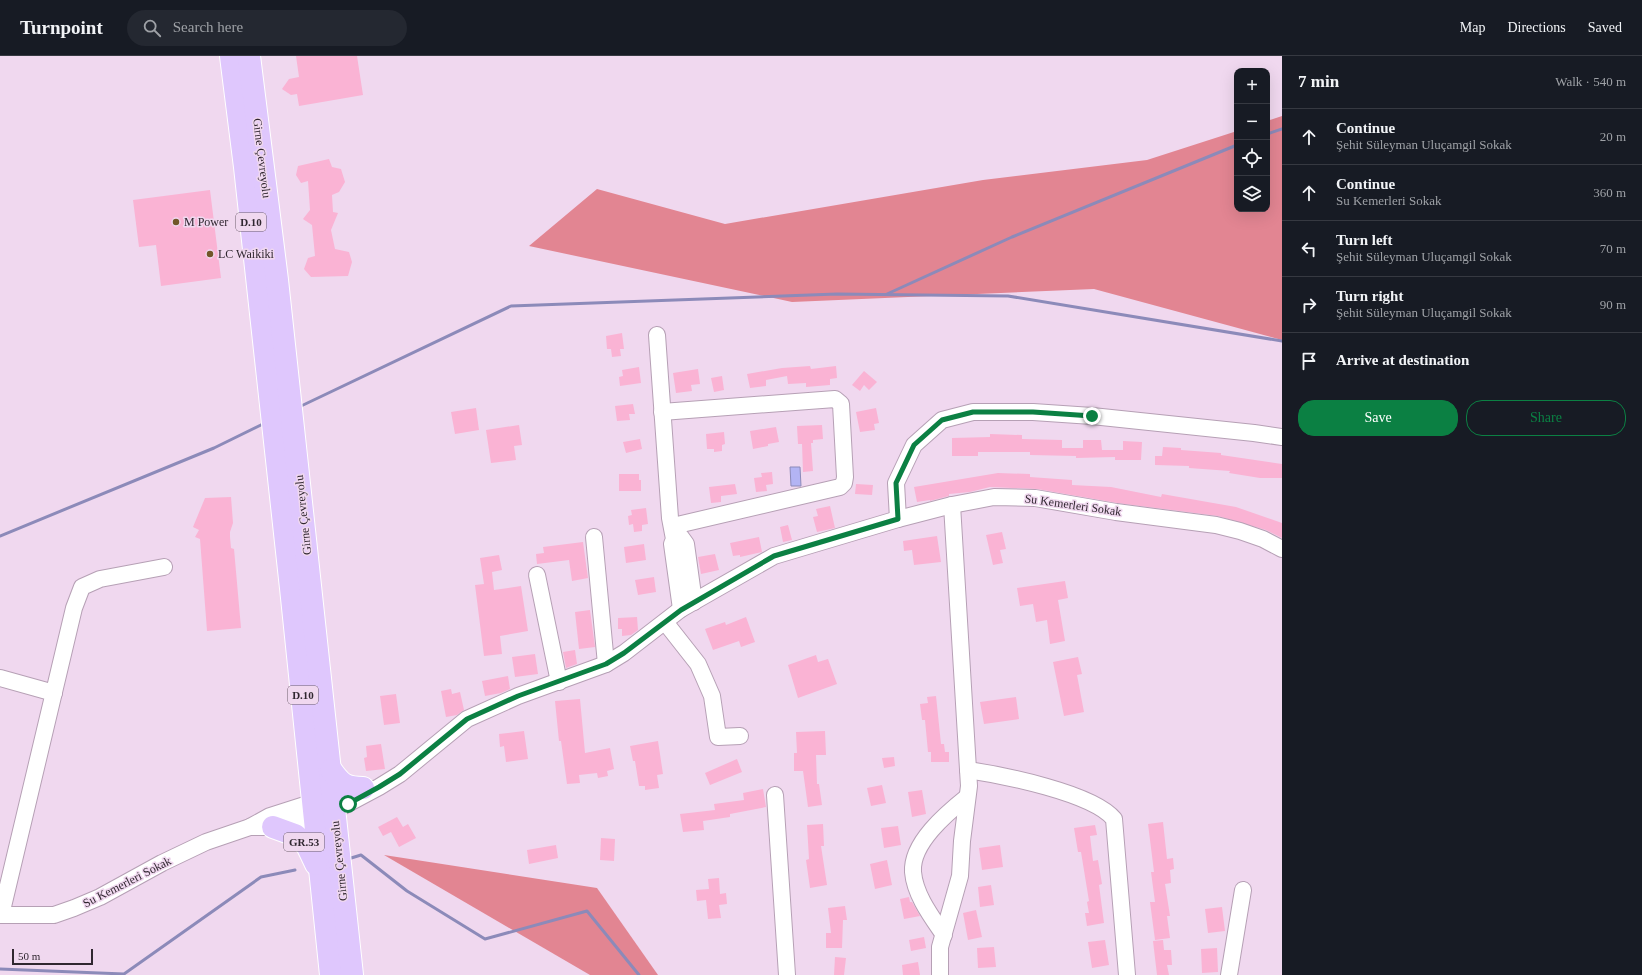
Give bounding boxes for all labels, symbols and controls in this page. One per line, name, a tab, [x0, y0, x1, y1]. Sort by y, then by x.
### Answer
search box	[127, 10, 407, 46]
text: Turnpoint	[20, 17, 103, 38]
icon: search	[141, 17, 163, 39]
text: Search here	[173, 19, 243, 35]
text: Map	[1460, 20, 1485, 35]
text: Directions	[1507, 20, 1566, 35]
text: Saved	[1588, 20, 1622, 35]
map controls	[1234, 68, 1270, 212]
button: +	[1234, 68, 1270, 104]
text: 7 min	[1298, 72, 1339, 91]
text: Walk · 540 m	[1555, 74, 1626, 89]
button: −	[1234, 104, 1270, 140]
street label: Girne Çevreyolu	[250, 117, 274, 199]
text: Continue	[1336, 120, 1395, 136]
icon: ahead	[1298, 126, 1320, 148]
text: 20 m	[1600, 129, 1626, 144]
text: Şehit Süleyman Uluçamgil Sokak	[1336, 137, 1512, 152]
button: locate	[1234, 140, 1270, 176]
button: layers	[1234, 176, 1270, 212]
text: Continue	[1336, 176, 1395, 192]
icon: ahead	[1298, 182, 1320, 204]
text: 360 m	[1593, 185, 1626, 200]
text: Su Kemerleri Sokak	[1336, 193, 1441, 208]
road number: D.10	[236, 213, 266, 231]
place label: M Power	[184, 215, 228, 229]
marker: M Power	[171, 217, 181, 227]
text: Turn left	[1336, 232, 1393, 248]
icon: left	[1298, 238, 1320, 260]
text: 70 m	[1600, 241, 1626, 256]
place label: LC Waikiki	[218, 247, 274, 261]
marker: LC Waikiki	[205, 249, 215, 259]
text: Şehit Süleyman Uluçamgil Sokak	[1336, 249, 1512, 264]
text: Turn right	[1336, 288, 1403, 304]
icon: right	[1298, 294, 1320, 316]
text: 90 m	[1600, 297, 1626, 312]
text: Şehit Süleyman Uluçamgil Sokak	[1336, 305, 1512, 320]
icon: arrive	[1298, 350, 1320, 372]
text: Arrive at destination	[1336, 352, 1469, 368]
button: Save	[1298, 400, 1458, 436]
button: Share	[1466, 400, 1626, 436]
route end	[1083, 407, 1101, 425]
street label: Girne Çevreyolu	[292, 474, 314, 556]
street label: Su Kemerleri Sokak	[1024, 491, 1122, 519]
road number: D.10	[288, 686, 318, 704]
route start	[339, 795, 357, 813]
street label: Girne Çevreyolu	[328, 820, 350, 902]
road number: GR.53	[284, 833, 324, 851]
street label: Su Kemerleri Sokak	[80, 854, 174, 910]
scale bar	[12, 947, 93, 966]
text: 50 m	[18, 950, 40, 962]

